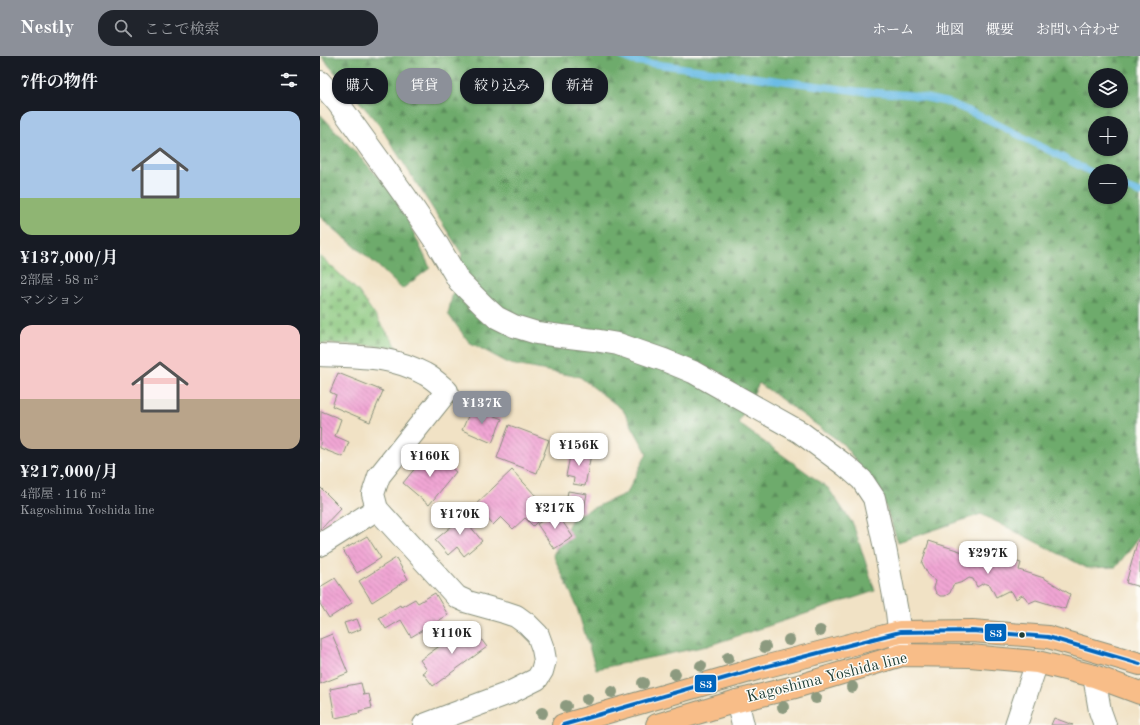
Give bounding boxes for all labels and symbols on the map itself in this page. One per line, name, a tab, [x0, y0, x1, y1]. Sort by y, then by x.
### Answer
pin: ¥137K	[454, 391, 510, 425]
pin: ¥156K	[551, 433, 607, 467]
pin: ¥160K	[402, 444, 458, 478]
pin: ¥217K	[527, 496, 583, 530]
pin: ¥170K	[432, 502, 488, 536]
pin: ¥297K	[960, 541, 1016, 575]
pin: ¥110K	[424, 621, 480, 655]
line badge: 83	[984, 623, 1007, 642]
text: 83	[990, 629, 1002, 640]
unlabelled marker	[1017, 630, 1027, 640]
street label: Kagoshima Yoshida line	[745, 650, 909, 706]
line badge: 83	[694, 674, 717, 693]
text: 83	[700, 680, 712, 691]

